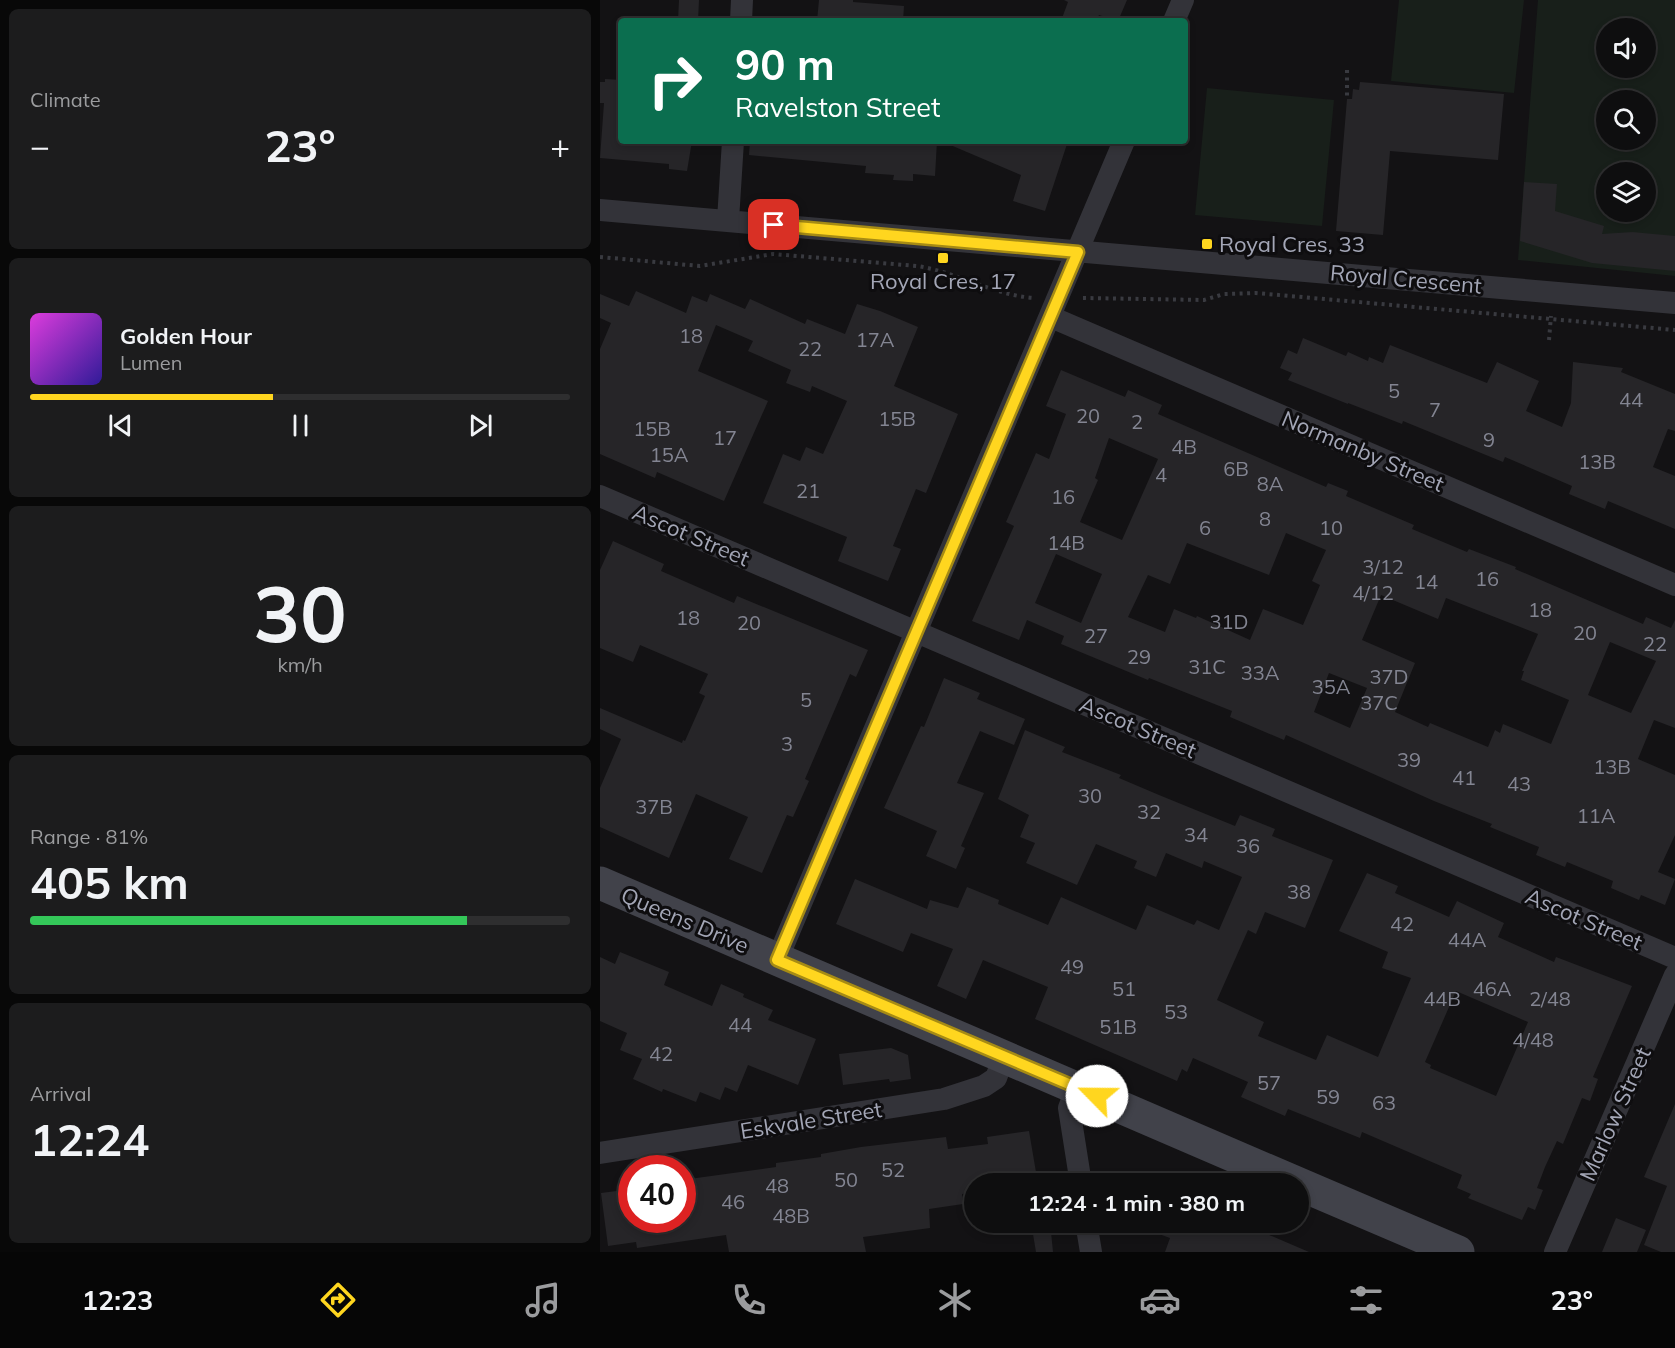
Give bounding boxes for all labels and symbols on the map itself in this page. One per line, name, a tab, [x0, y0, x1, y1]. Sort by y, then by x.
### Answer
pin	[748, 199, 799, 250]
place label: Royal Cres, 33	[1219, 230, 1365, 258]
marker: Royal Cres, 33	[1200, 237, 1214, 251]
marker: Royal Cres, 17	[936, 251, 950, 265]
street label: Royal Crescent	[1329, 258, 1483, 300]
place label: Royal Cres, 17	[870, 267, 1016, 295]
house number: 18	[679, 323, 703, 348]
house number: 17A	[856, 327, 895, 352]
house number: 22	[798, 336, 822, 361]
house number: 5	[1388, 378, 1400, 403]
house number: 44	[1619, 387, 1643, 412]
house number: 7	[1429, 397, 1441, 422]
house number: 20	[1076, 403, 1100, 428]
street label: Normanby Street	[1278, 404, 1449, 498]
house number: 15B	[878, 406, 916, 431]
house number: 2	[1131, 409, 1143, 434]
house number: 15B	[633, 416, 671, 441]
house number: 17	[713, 425, 737, 450]
house number: 9	[1483, 427, 1495, 452]
house number: 4B	[1171, 434, 1197, 459]
house number: 15A	[650, 442, 689, 467]
house number: 13B	[1578, 449, 1616, 474]
house number: 6B	[1223, 456, 1249, 481]
house number: 4	[1155, 462, 1167, 487]
house number: 8A	[1257, 471, 1284, 496]
house number: 21	[796, 478, 820, 503]
house number: 16	[1051, 484, 1075, 509]
street label: Ascot Street	[628, 498, 754, 572]
house number: 8	[1259, 506, 1271, 531]
house number: 6	[1199, 515, 1211, 540]
house number: 10	[1319, 515, 1343, 540]
house number: 14B	[1047, 530, 1085, 555]
house number: 3/12	[1362, 554, 1404, 579]
house number: 16	[1475, 566, 1499, 591]
house number: 14	[1414, 569, 1438, 594]
house number: 4/12	[1352, 580, 1394, 605]
house number: 18	[1528, 597, 1552, 622]
house number: 18	[676, 605, 700, 630]
house number: 31D	[1210, 609, 1248, 634]
house number: 20	[737, 610, 761, 635]
house number: 20	[1573, 620, 1597, 645]
house number: 27	[1084, 623, 1108, 648]
house number: 22	[1643, 631, 1667, 656]
house number: 29	[1127, 644, 1151, 669]
house number: 31C	[1188, 654, 1226, 679]
house number: 33A	[1241, 660, 1280, 685]
house number: 37D	[1370, 664, 1408, 689]
house number: 35A	[1312, 674, 1351, 699]
house number: 5	[800, 687, 812, 712]
street label: Ascot Street	[1075, 690, 1201, 764]
house number: 37C	[1360, 690, 1398, 715]
house number: 3	[781, 731, 793, 756]
house number: 39	[1397, 747, 1421, 772]
house number: 13B	[1593, 754, 1631, 779]
house number: 41	[1452, 765, 1476, 790]
house number: 43	[1507, 771, 1531, 796]
house number: 30	[1078, 783, 1102, 808]
house number: 37B	[635, 794, 673, 819]
house number: 32	[1137, 799, 1161, 824]
house number: 11A	[1577, 803, 1616, 828]
house number: 34	[1184, 822, 1208, 847]
house number: 36	[1236, 833, 1260, 858]
house number: 38	[1287, 879, 1311, 904]
street label: Queens Drive	[617, 880, 753, 960]
street label: Ascot Street	[1521, 882, 1647, 956]
house number: 42	[1390, 911, 1414, 936]
house number: 44A	[1448, 927, 1487, 952]
house number: 49	[1060, 954, 1084, 979]
house number: 51	[1112, 976, 1136, 1001]
house number: 46A	[1473, 976, 1512, 1001]
house number: 44B	[1423, 986, 1461, 1011]
house number: 2/48	[1529, 986, 1571, 1011]
house number: 53	[1164, 999, 1188, 1024]
house number: 44	[728, 1012, 752, 1037]
house number: 51B	[1099, 1014, 1137, 1039]
house number: 4/48	[1512, 1027, 1554, 1052]
house number: 42	[649, 1041, 673, 1066]
street label: Marlow Street	[1573, 1043, 1657, 1185]
position arrow	[1065, 1064, 1129, 1128]
house number: 57	[1257, 1070, 1281, 1095]
house number: 59	[1316, 1084, 1340, 1109]
house number: 63	[1372, 1090, 1396, 1115]
street label: Eskvale Street	[738, 1095, 884, 1145]
speed limit sign: 40	[618, 1155, 696, 1233]
house number: 52	[881, 1157, 905, 1182]
house number: 50	[834, 1167, 858, 1192]
house number: 48	[765, 1173, 789, 1198]
house number: 46	[721, 1189, 745, 1214]
house number: 48B	[772, 1203, 810, 1228]

